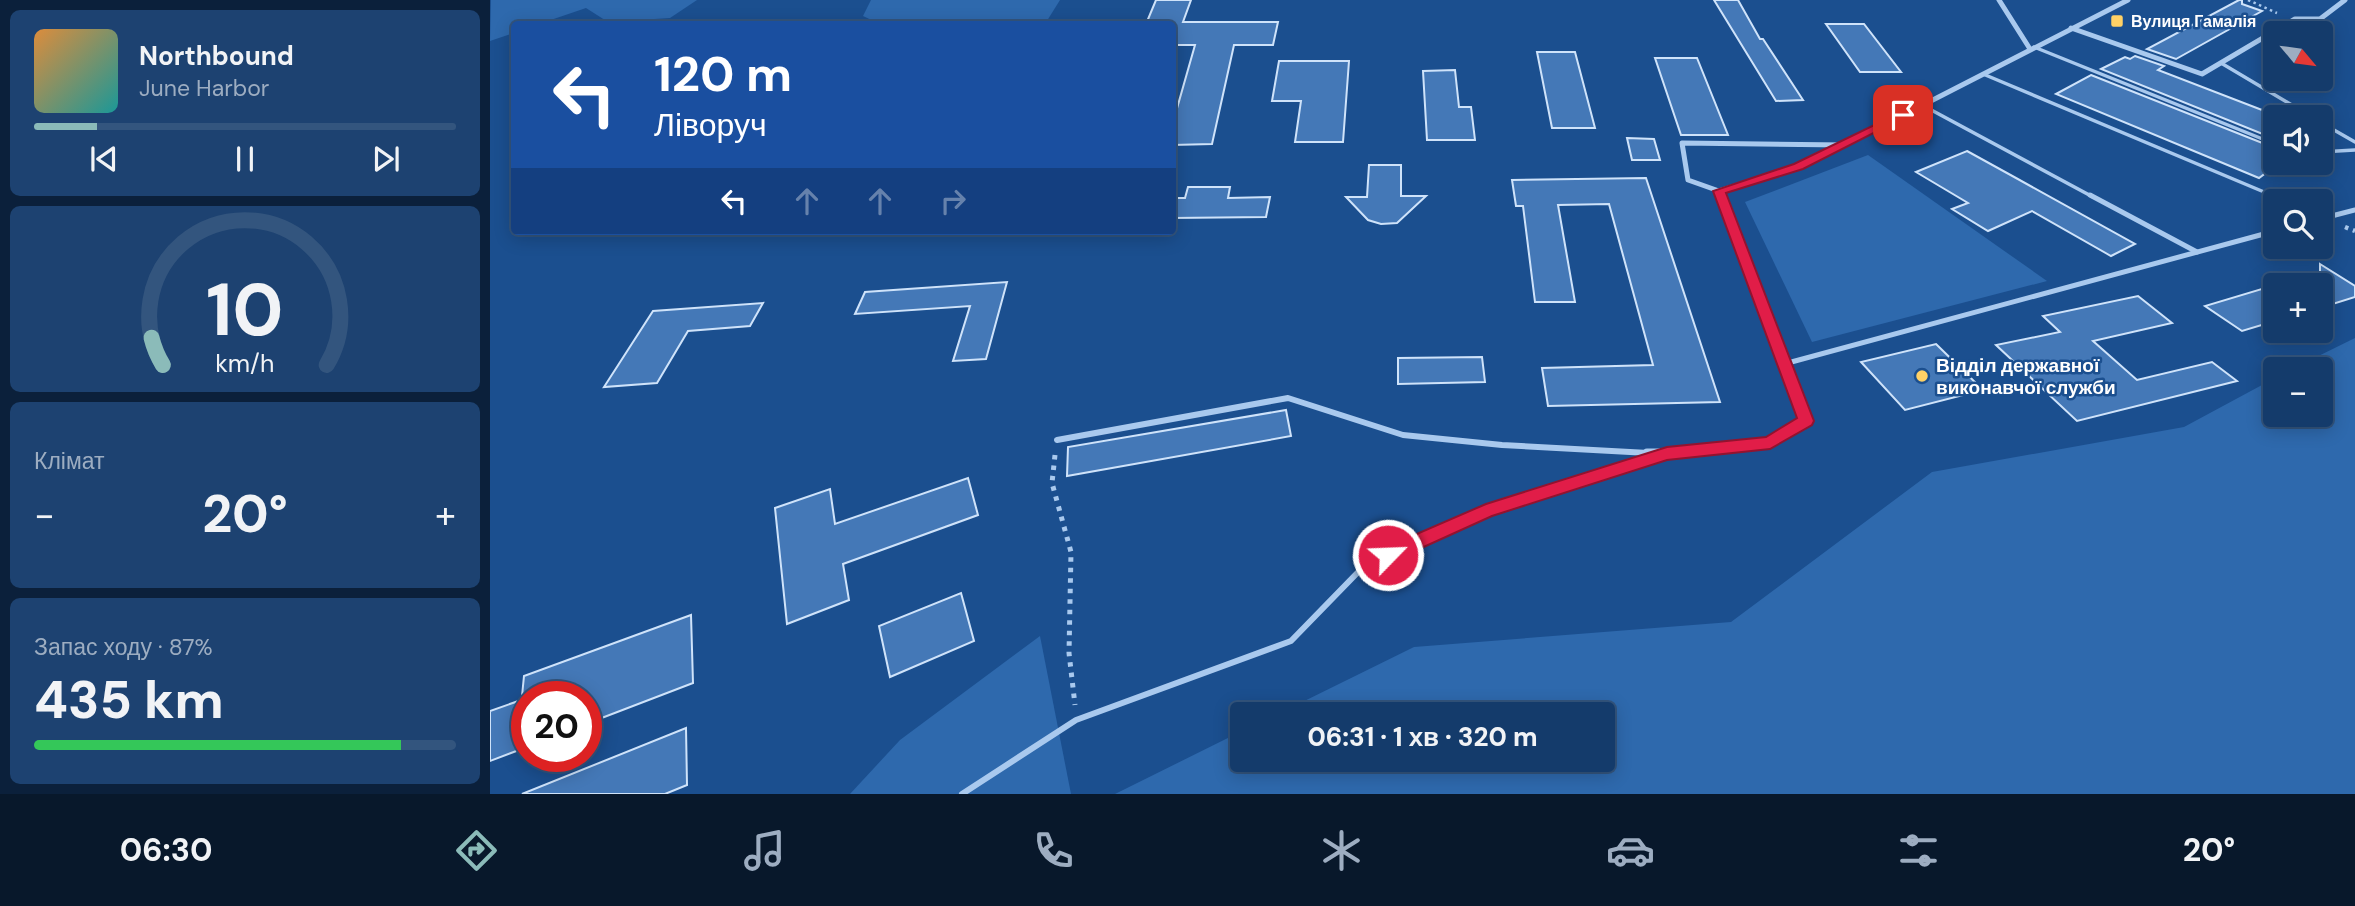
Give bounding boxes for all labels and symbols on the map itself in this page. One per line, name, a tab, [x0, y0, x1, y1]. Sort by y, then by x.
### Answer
place label: Вулиця Гамалія	[2131, 11, 2256, 32]
marker: Вулиця Гамалія	[2109, 13, 2125, 29]
north arrow	[2263, 21, 2333, 91]
pin	[1873, 85, 1933, 145]
place label: Відділ державної виконавчої служби	[1936, 353, 2116, 400]
marker: Відділ державної виконавчої служби	[1914, 368, 1930, 384]
position arrow	[1351, 518, 1425, 592]
speed limit sign: 20	[511, 681, 602, 772]

